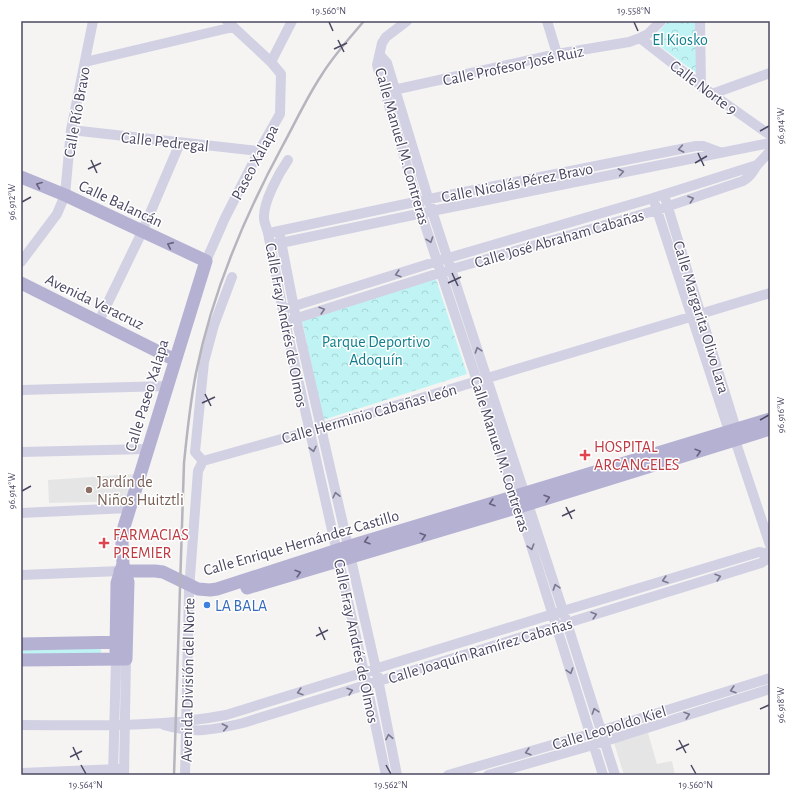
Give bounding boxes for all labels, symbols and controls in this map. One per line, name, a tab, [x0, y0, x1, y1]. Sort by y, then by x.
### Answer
text: 19.560°N	[312, 6, 346, 16]
text: 19.558°N	[617, 6, 651, 16]
park label: El Kiosko	[652, 32, 708, 48]
street label: Calle Profesor José Ruiz	[441, 43, 585, 89]
street label: Calle Norte 9	[667, 57, 740, 118]
street label: Calle Río Bravo	[61, 65, 93, 159]
street label: Calle Manuel M. Contreras	[372, 66, 432, 227]
text: 96.914°W	[776, 108, 786, 144]
street label: Paseo Xalapa	[228, 122, 281, 203]
street label: Calle Pedregal	[120, 129, 210, 155]
one-way arrow	[678, 145, 684, 153]
street label: Calle Nicolás Pérez Bravo	[440, 160, 595, 206]
one-way arrow	[618, 169, 625, 177]
street label: Calle Balancán	[76, 178, 165, 230]
one-way arrow	[36, 181, 43, 189]
text: 96.912°W	[7, 184, 17, 220]
one-way arrow	[687, 195, 694, 204]
street label: Calle José Abraham Cabañas	[473, 207, 646, 271]
one-way arrow	[426, 236, 434, 243]
street label: Calle Margarita Olivo Lara	[670, 239, 732, 396]
one-way arrow	[167, 241, 174, 249]
street label: Calle Fray Andrés de Olmos	[261, 242, 310, 409]
one-way arrow	[394, 269, 401, 278]
street label: Avenida Veracruz	[43, 271, 147, 333]
one-way arrow	[318, 306, 325, 315]
park label: Parque Deportivo Adoquín	[322, 334, 430, 368]
street label: Calle Paseo Xalapa	[122, 337, 172, 453]
one-way arrow	[474, 346, 483, 353]
street label: Calle Manuel M. Contreras	[467, 375, 533, 534]
street label: Calle Herminio Cabañas León	[280, 381, 459, 447]
text: 96.916°W	[776, 397, 786, 433]
place label: HOSPITAL ARCANGELES	[594, 439, 679, 473]
one-way arrow	[308, 446, 317, 453]
one-way arrow	[694, 448, 701, 457]
marker: HOSPITAL ARCANGELES	[579, 449, 591, 461]
text: 96.914°W	[7, 473, 17, 509]
place label: Jardín de Niños Huitztli	[97, 474, 184, 508]
marker: Jardín de Niños Huitztli	[84, 485, 94, 495]
one-way arrow	[332, 492, 340, 498]
one-way arrow	[543, 495, 550, 503]
one-way arrow	[488, 498, 495, 507]
street label: Calle Enrique Hernández Castillo	[202, 507, 401, 579]
place label: FARMACIAS PREMIER	[113, 527, 189, 561]
one-way arrow	[419, 532, 426, 541]
one-way arrow	[364, 536, 371, 545]
marker: FARMACIAS PREMIER	[98, 537, 110, 549]
one-way arrow	[526, 543, 535, 550]
street label: Calle Fray Andrés de Olmos	[330, 558, 381, 725]
one-way arrow	[294, 569, 301, 578]
one-way arrow	[715, 573, 722, 581]
one-way arrow	[662, 575, 669, 584]
one-way arrow	[552, 584, 560, 591]
street label: Avenida División del Norte	[179, 598, 197, 762]
place label: LA BALA	[215, 598, 267, 614]
marker: LA BALA	[202, 600, 212, 610]
one-way arrow	[591, 611, 598, 620]
street label: Calle Joaquín Ramírez Cabañas	[386, 615, 574, 687]
one-way arrow	[566, 667, 574, 674]
one-way arrow	[729, 685, 736, 694]
one-way arrow	[297, 687, 304, 696]
one-way arrow	[346, 687, 353, 696]
text: 96.918°W	[776, 687, 786, 723]
street label: Calle Leopoldo Kiel	[551, 703, 668, 753]
one-way arrow	[591, 708, 600, 715]
one-way arrow	[683, 711, 690, 720]
one-way arrow	[222, 724, 228, 732]
one-way arrow	[386, 734, 394, 740]
one-way arrow	[525, 747, 532, 756]
text: 19.564°N	[69, 780, 103, 790]
text: 19.562°N	[374, 780, 408, 790]
text: 19.560°N	[679, 780, 713, 790]

